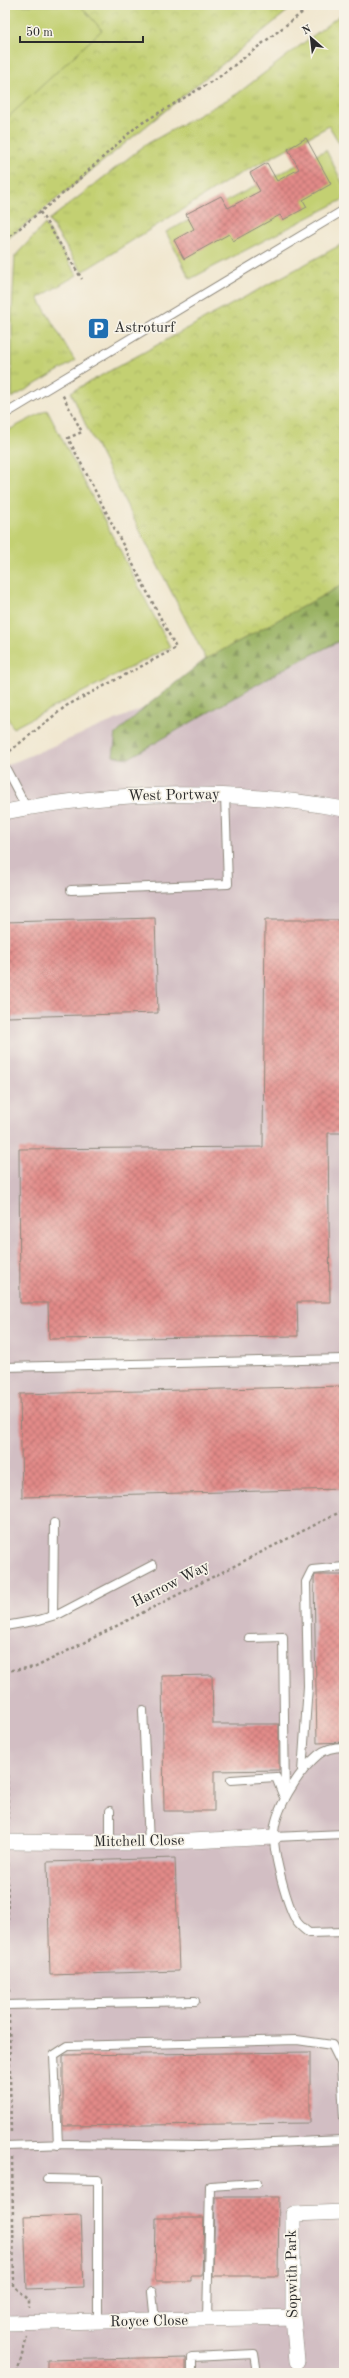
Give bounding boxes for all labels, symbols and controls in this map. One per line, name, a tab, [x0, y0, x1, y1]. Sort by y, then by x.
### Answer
scale bar	[20, 18, 143, 44]
north arrow	[291, 18, 331, 58]
text: N	[301, 23, 314, 37]
text: 50 m	[26, 26, 53, 39]
parking icon: Astroturf	[86, 315, 112, 341]
place label: Astroturf	[114, 321, 176, 336]
street label: West Portway	[128, 788, 220, 804]
street label: Harrow Way	[130, 1559, 212, 1611]
street label: Mitchell Close	[94, 1834, 185, 1850]
street label: Sopwith Park	[285, 2229, 301, 2318]
street label: Royce Close	[110, 2314, 188, 2330]

